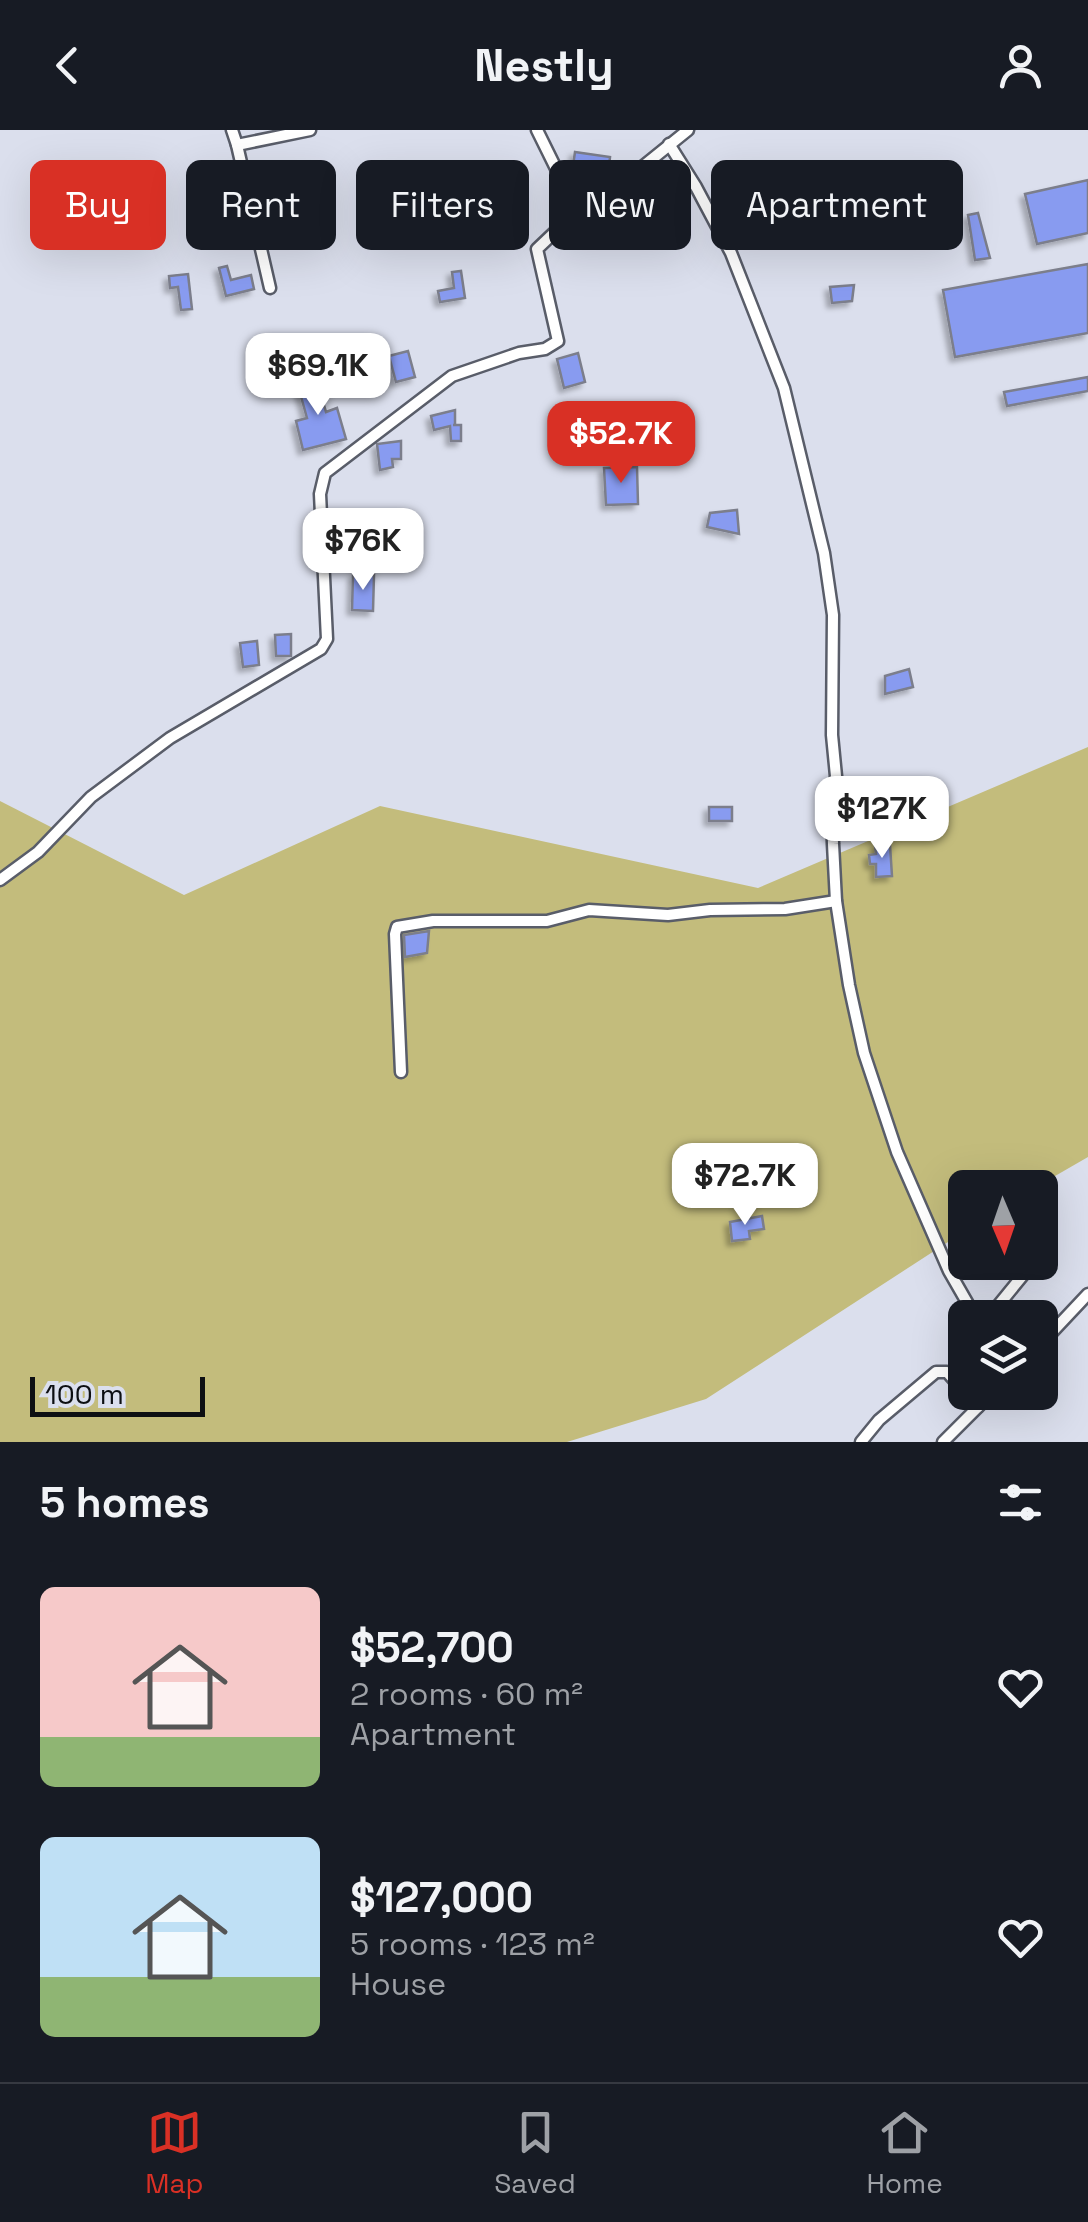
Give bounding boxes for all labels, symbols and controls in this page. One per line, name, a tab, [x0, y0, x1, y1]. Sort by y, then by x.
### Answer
text: Nestly	[474, 37, 614, 94]
icon: back	[40, 38, 95, 93]
icon: person	[993, 38, 1048, 93]
chip: Buy	[30, 160, 166, 250]
chip: Rent	[186, 160, 336, 250]
chip: Filters	[356, 160, 529, 250]
chip: New	[549, 160, 691, 250]
chip: Apartment	[711, 160, 963, 250]
pin: $69.1K	[237, 333, 399, 418]
text: $69.1K	[268, 345, 369, 385]
pin: $52.7K	[540, 401, 702, 486]
text: $52.7K	[569, 413, 673, 453]
pin: $76K	[304, 508, 422, 593]
text: $76K	[325, 520, 401, 560]
pin: $127K	[812, 776, 952, 861]
text: $127K	[837, 788, 927, 828]
pin: $72.7K	[664, 1143, 826, 1228]
text: $72.7K	[694, 1155, 796, 1195]
north arrow	[948, 1170, 1058, 1280]
map controls	[948, 1170, 1058, 1410]
button: layers	[948, 1300, 1058, 1410]
scale bar	[30, 1372, 205, 1416]
text: 100 m	[45, 1376, 124, 1412]
icon: filters	[993, 1475, 1048, 1530]
text: 5 homes	[40, 1476, 210, 1529]
text: $52,700	[350, 1621, 514, 1674]
icon: home	[120, 1627, 240, 1747]
icon: heart	[993, 1660, 1048, 1715]
text: 2 rooms · 60 m²	[350, 1674, 583, 1714]
text: Apartment	[350, 1714, 516, 1754]
text: $127,000	[350, 1871, 533, 1924]
icon: home	[120, 1877, 240, 1997]
icon: heart	[993, 1910, 1048, 1965]
text: 5 rooms · 123 m²	[350, 1924, 595, 1964]
text: House	[350, 1964, 446, 2004]
tab: Map	[145, 2105, 204, 2201]
tab: Saved	[494, 2105, 576, 2201]
tab: Home	[866, 2105, 943, 2201]

